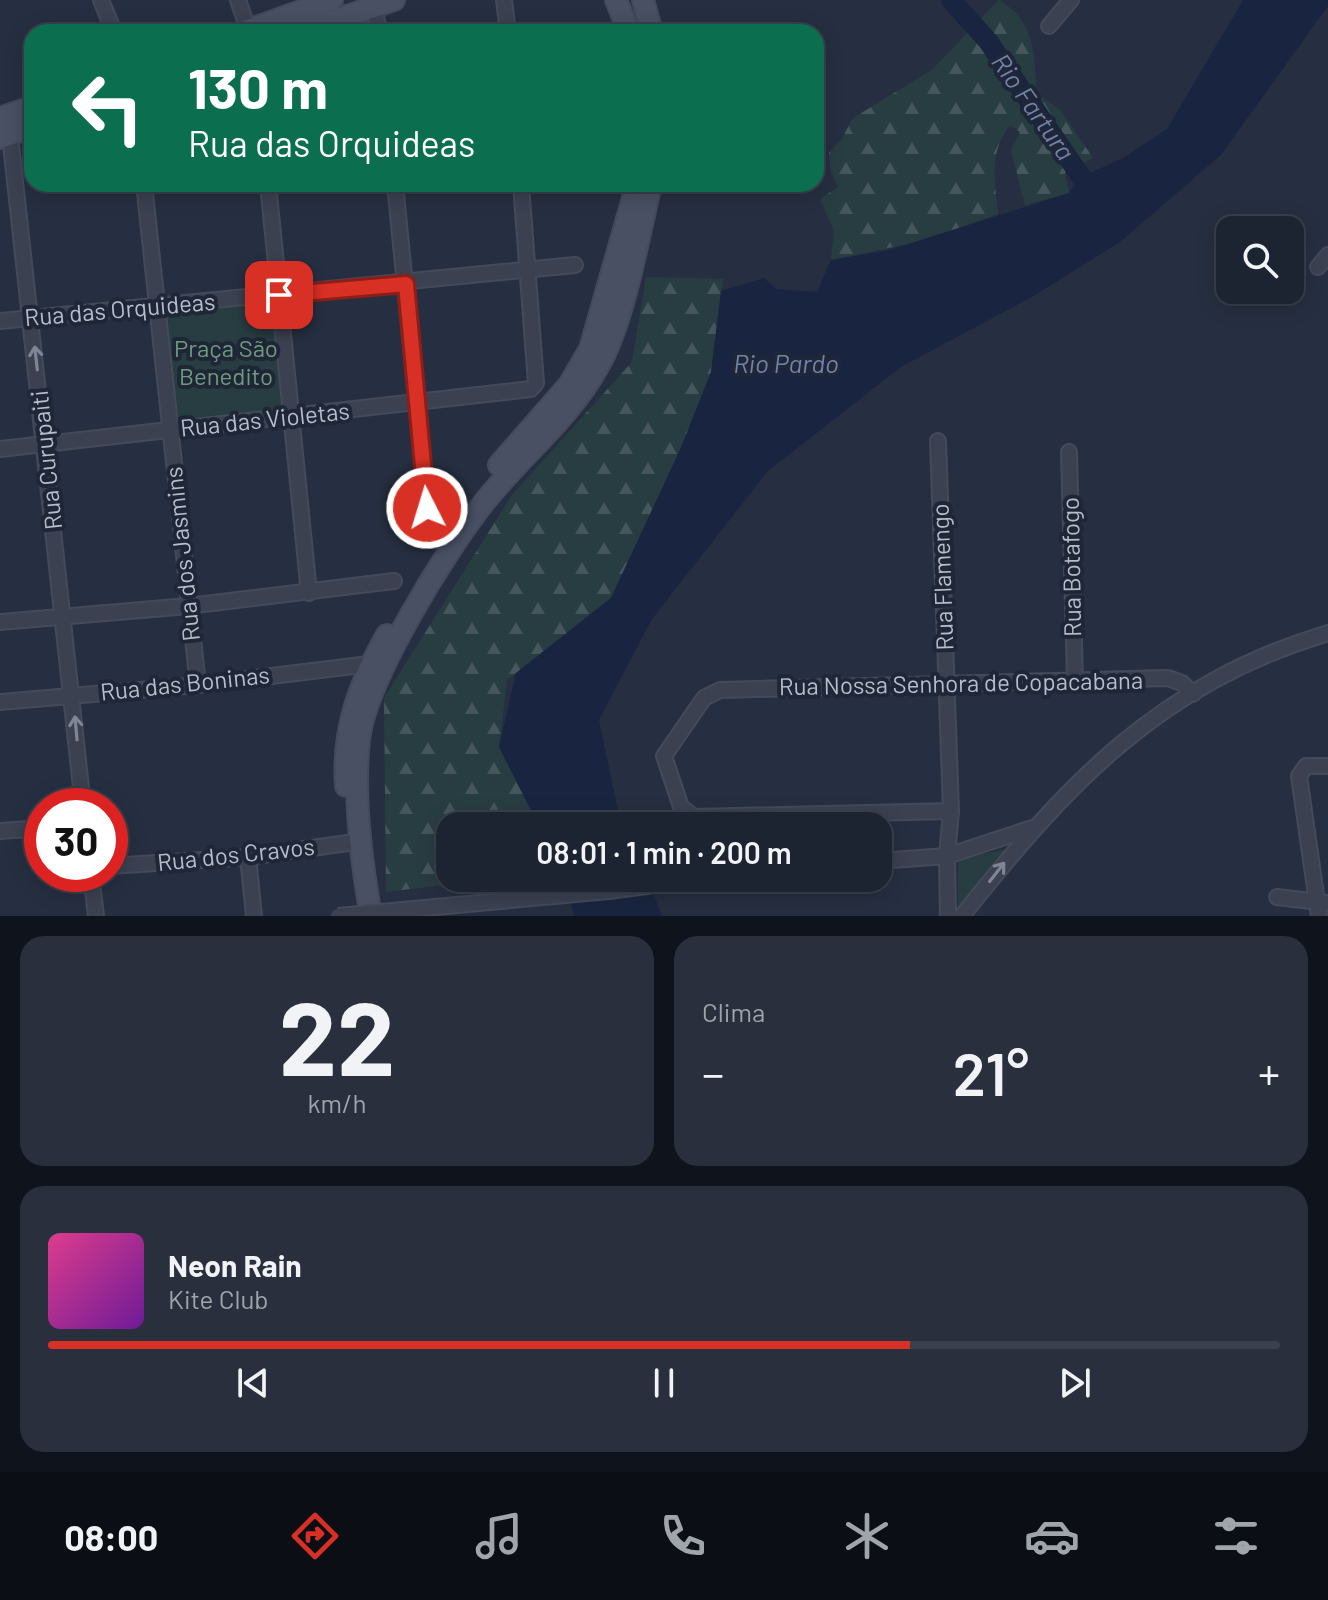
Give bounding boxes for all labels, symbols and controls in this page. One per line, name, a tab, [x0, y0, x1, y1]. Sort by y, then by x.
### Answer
water label: Rio Fartura	[986, 47, 1082, 165]
text: 130 m	[188, 53, 328, 120]
icon: left	[56, 56, 160, 160]
text: Rua das Orquideas	[188, 121, 475, 164]
map controls	[1216, 216, 1304, 304]
button: search	[1216, 216, 1304, 304]
pin	[245, 261, 313, 329]
icon: arrive	[257, 273, 301, 317]
street label: Rua das Orquideas	[23, 286, 217, 331]
park label: Praça São Benedito	[174, 333, 278, 390]
one-way arrow	[28, 346, 43, 372]
water label: Rio Pardo	[733, 347, 839, 378]
street label: Rua Curupaiti	[24, 389, 67, 531]
street label: Rua das Violetas	[179, 395, 351, 442]
street label: Rua dos Jasmins	[158, 465, 205, 643]
position arrow	[385, 466, 469, 550]
street label: Rua Botafogo	[1055, 497, 1086, 637]
street label: Rua Flamengo	[924, 503, 959, 651]
street label: Rua das Boninas	[99, 659, 271, 706]
street label: Rua Nossa Senhora de Copacabana	[779, 665, 1143, 700]
one-way arrow	[68, 715, 83, 742]
speed limit sign: 30	[24, 788, 128, 892]
street label: Rua dos Cravos	[156, 831, 316, 876]
text: 08:01 · 1 min · 200 m	[536, 834, 792, 870]
one-way arrow	[989, 862, 1006, 883]
text: 22	[279, 972, 395, 1097]
text: Clima	[702, 996, 765, 1027]
text: 21°	[953, 1036, 1029, 1108]
text: −	[702, 1046, 724, 1099]
text: +	[1258, 1046, 1280, 1099]
text: km/h	[308, 1087, 366, 1118]
text: Neon Rain	[168, 1247, 302, 1283]
text: Kite Club	[168, 1283, 269, 1314]
icon: previous	[231, 1361, 275, 1405]
icon: pause	[642, 1361, 686, 1405]
icon: next	[1053, 1361, 1097, 1405]
icon: directions	[287, 1508, 343, 1564]
icon: music	[471, 1508, 527, 1564]
icon: phone	[655, 1508, 711, 1564]
icon: climate	[839, 1508, 895, 1564]
icon: car	[1024, 1508, 1080, 1564]
icon: filters	[1208, 1508, 1264, 1564]
text: 08:00	[64, 1515, 158, 1558]

